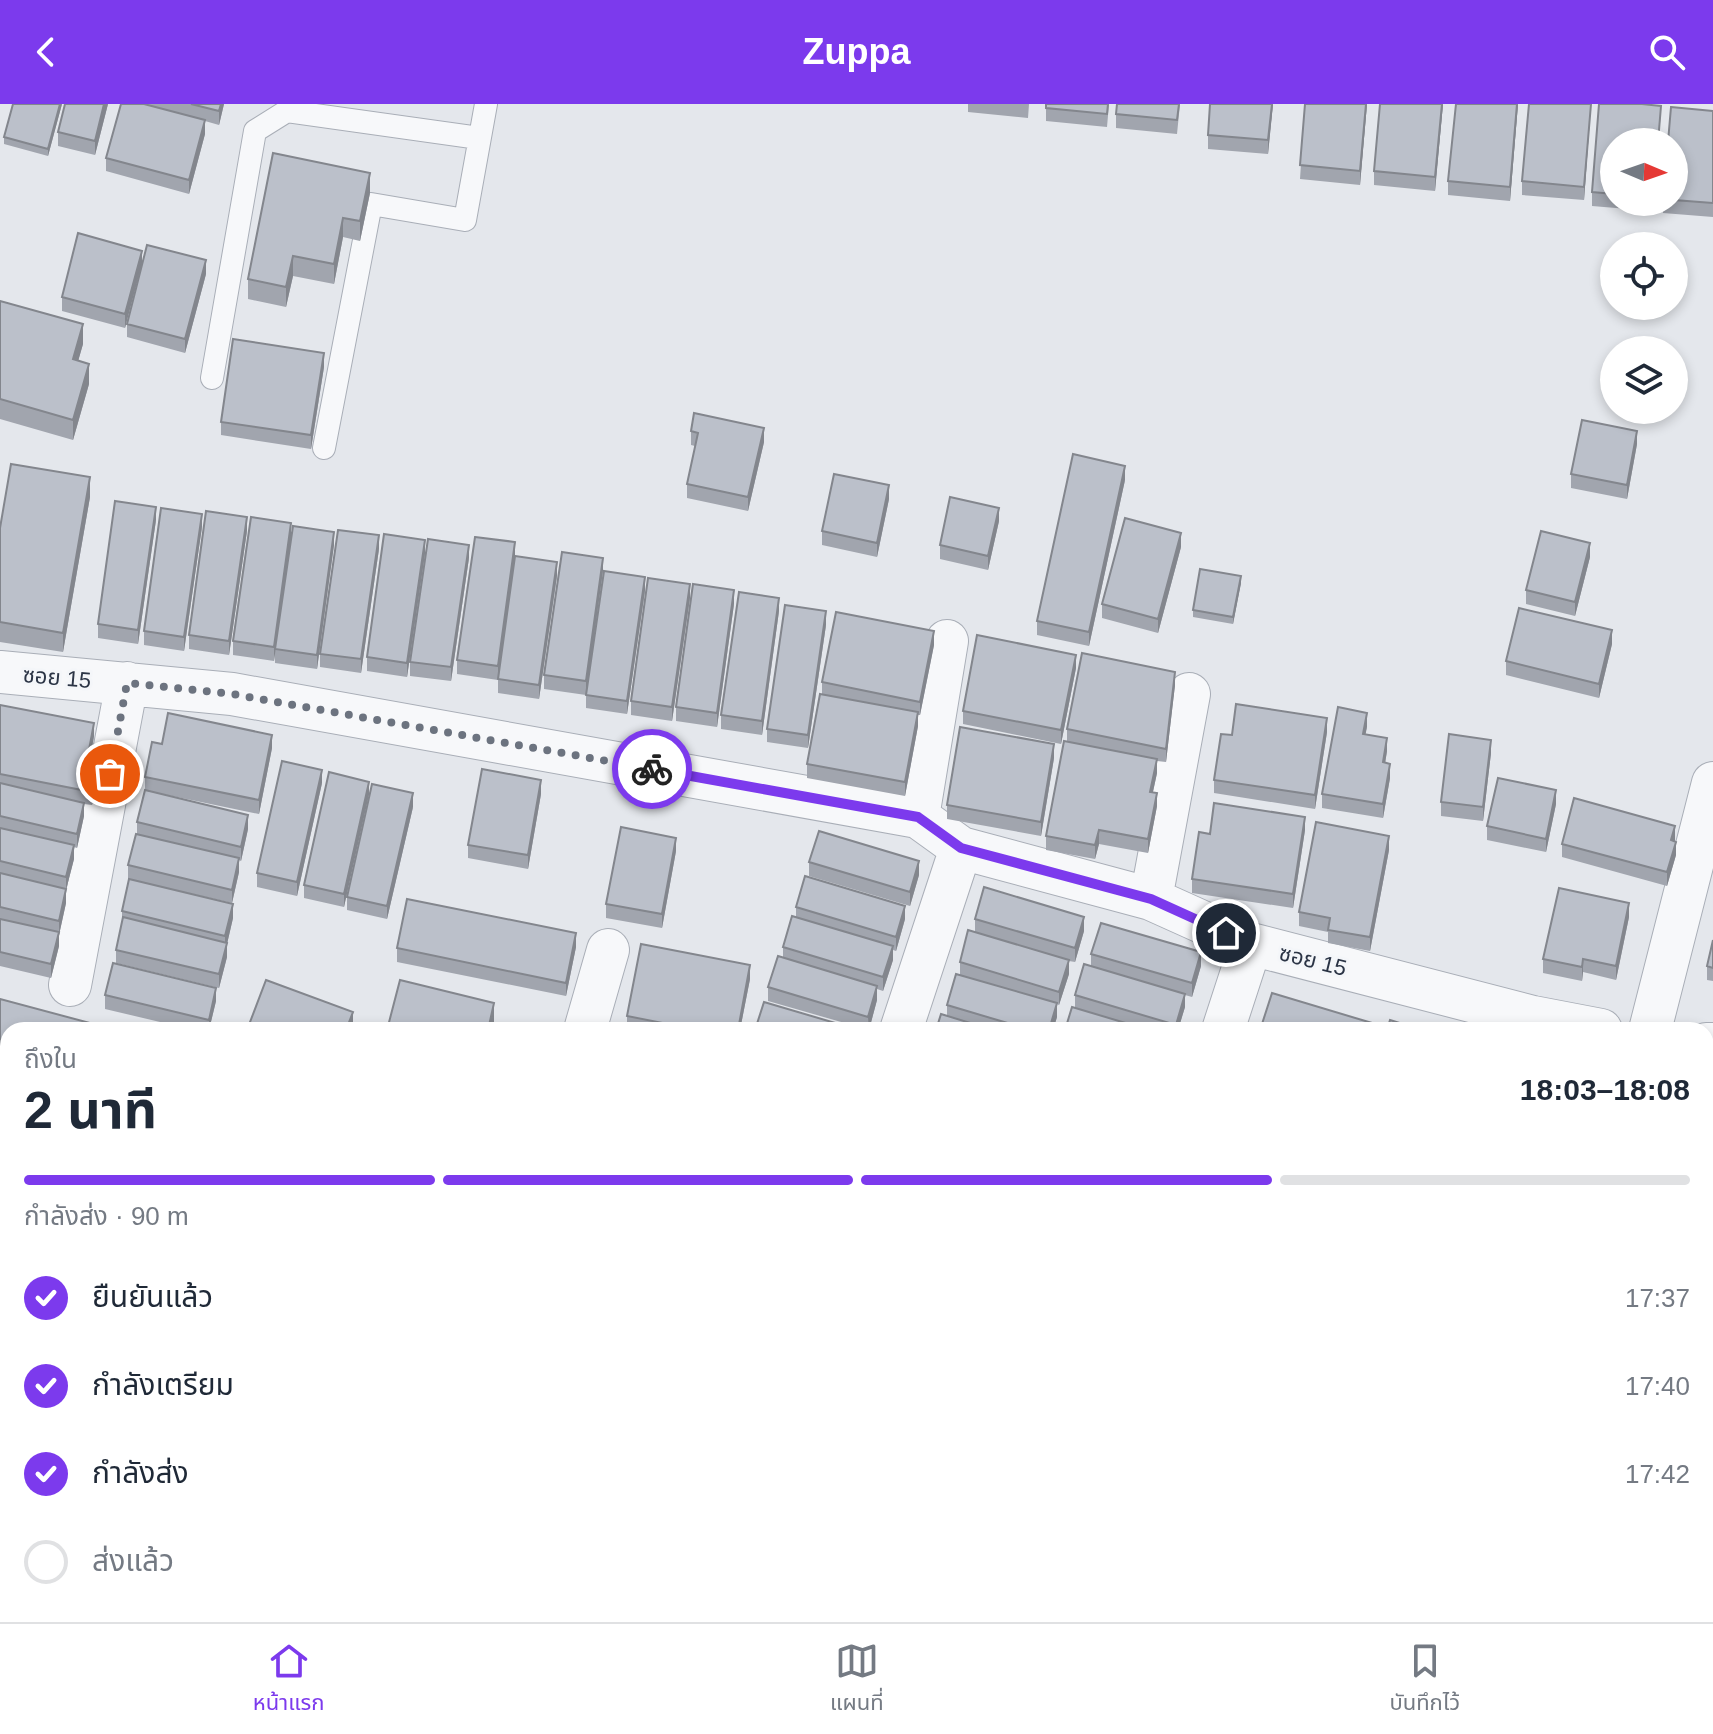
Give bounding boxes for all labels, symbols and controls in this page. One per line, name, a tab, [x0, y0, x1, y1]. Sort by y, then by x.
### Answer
icon: back	[24, 30, 68, 74]
icon: search	[1645, 30, 1689, 74]
text: Zuppa	[803, 31, 910, 72]
north arrow	[1600, 128, 1688, 216]
map controls	[1600, 128, 1688, 424]
button: locate	[1600, 232, 1688, 320]
button: layers	[1600, 336, 1688, 424]
street label: ซอย 15	[22, 662, 92, 693]
courier	[612, 729, 692, 809]
pin	[76, 740, 144, 808]
icon: bike	[630, 747, 674, 791]
icon: bag	[88, 752, 132, 796]
pin	[1192, 899, 1260, 967]
icon: home	[1204, 911, 1248, 955]
street label: ซอย 15	[1277, 940, 1349, 981]
text: ถึงใน	[24, 1044, 77, 1074]
text: 18:03–18:08	[1520, 1073, 1690, 1106]
text: 2 นาที	[24, 1081, 157, 1139]
text: กำลังส่ง · 90 m	[24, 1201, 189, 1231]
icon: check	[24, 1276, 68, 1320]
text: ยืนยันแล้ว	[92, 1280, 213, 1313]
text: 17:37	[1625, 1283, 1690, 1313]
icon: check	[24, 1364, 68, 1408]
text: กำลังเตรียม	[92, 1368, 234, 1401]
text: 17:40	[1625, 1371, 1690, 1401]
icon: check	[24, 1452, 68, 1496]
text: กำลังส่ง	[92, 1456, 189, 1489]
text: 17:42	[1625, 1459, 1690, 1489]
text: ส่งแล้ว	[92, 1544, 174, 1577]
tab: หน้าแรก	[253, 1639, 324, 1720]
tab: แผนที่	[830, 1639, 884, 1720]
tab: บันทึกไว้	[1389, 1639, 1460, 1720]

